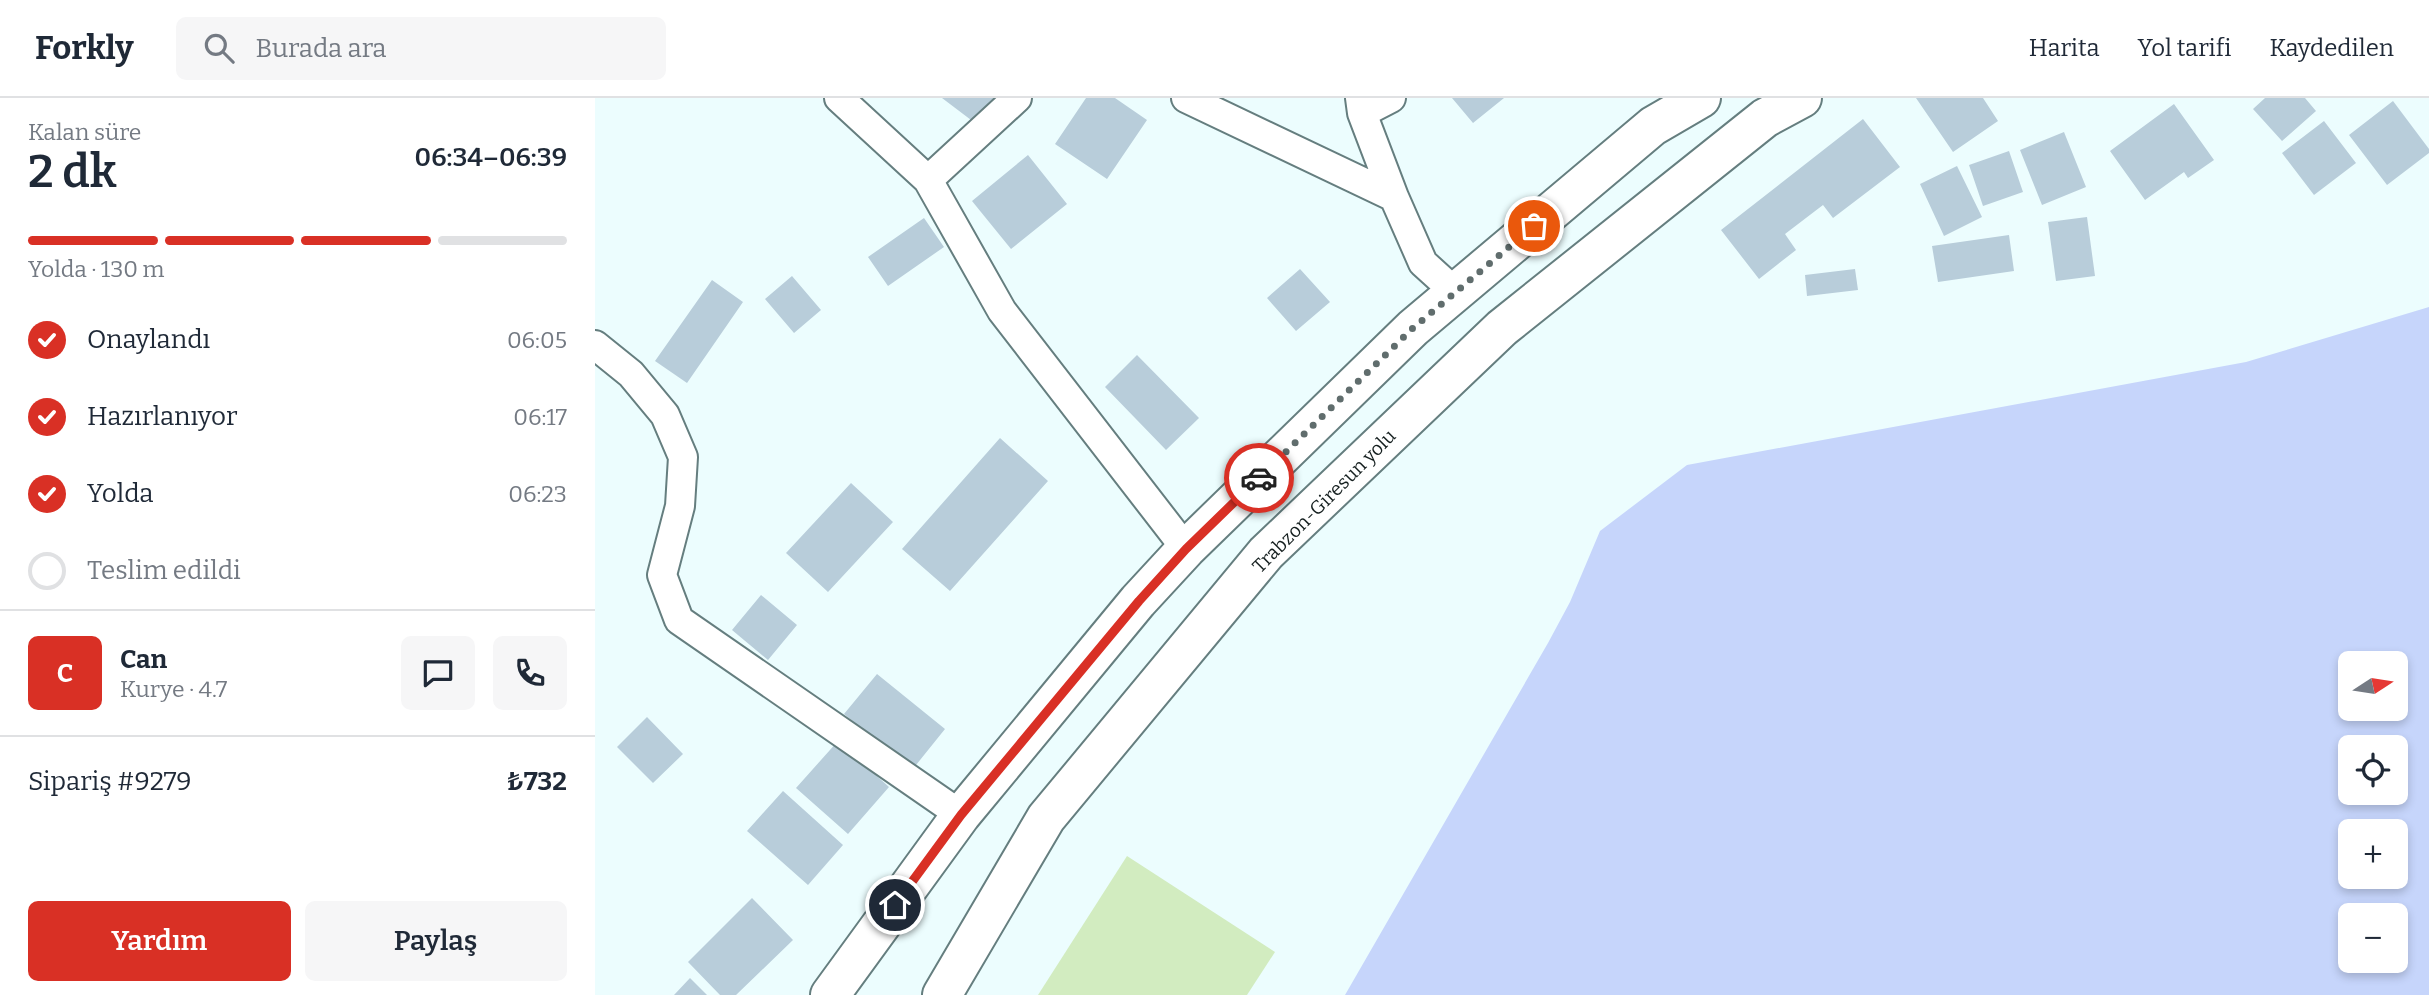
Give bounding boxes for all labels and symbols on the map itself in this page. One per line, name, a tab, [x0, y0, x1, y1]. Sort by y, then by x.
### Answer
pin	[1504, 196, 1564, 256]
street label: Trabzon-Giresun yolu	[1248, 424, 1401, 577]
courier	[1224, 443, 1294, 513]
north arrow	[2338, 651, 2408, 721]
pin	[865, 875, 925, 935]

